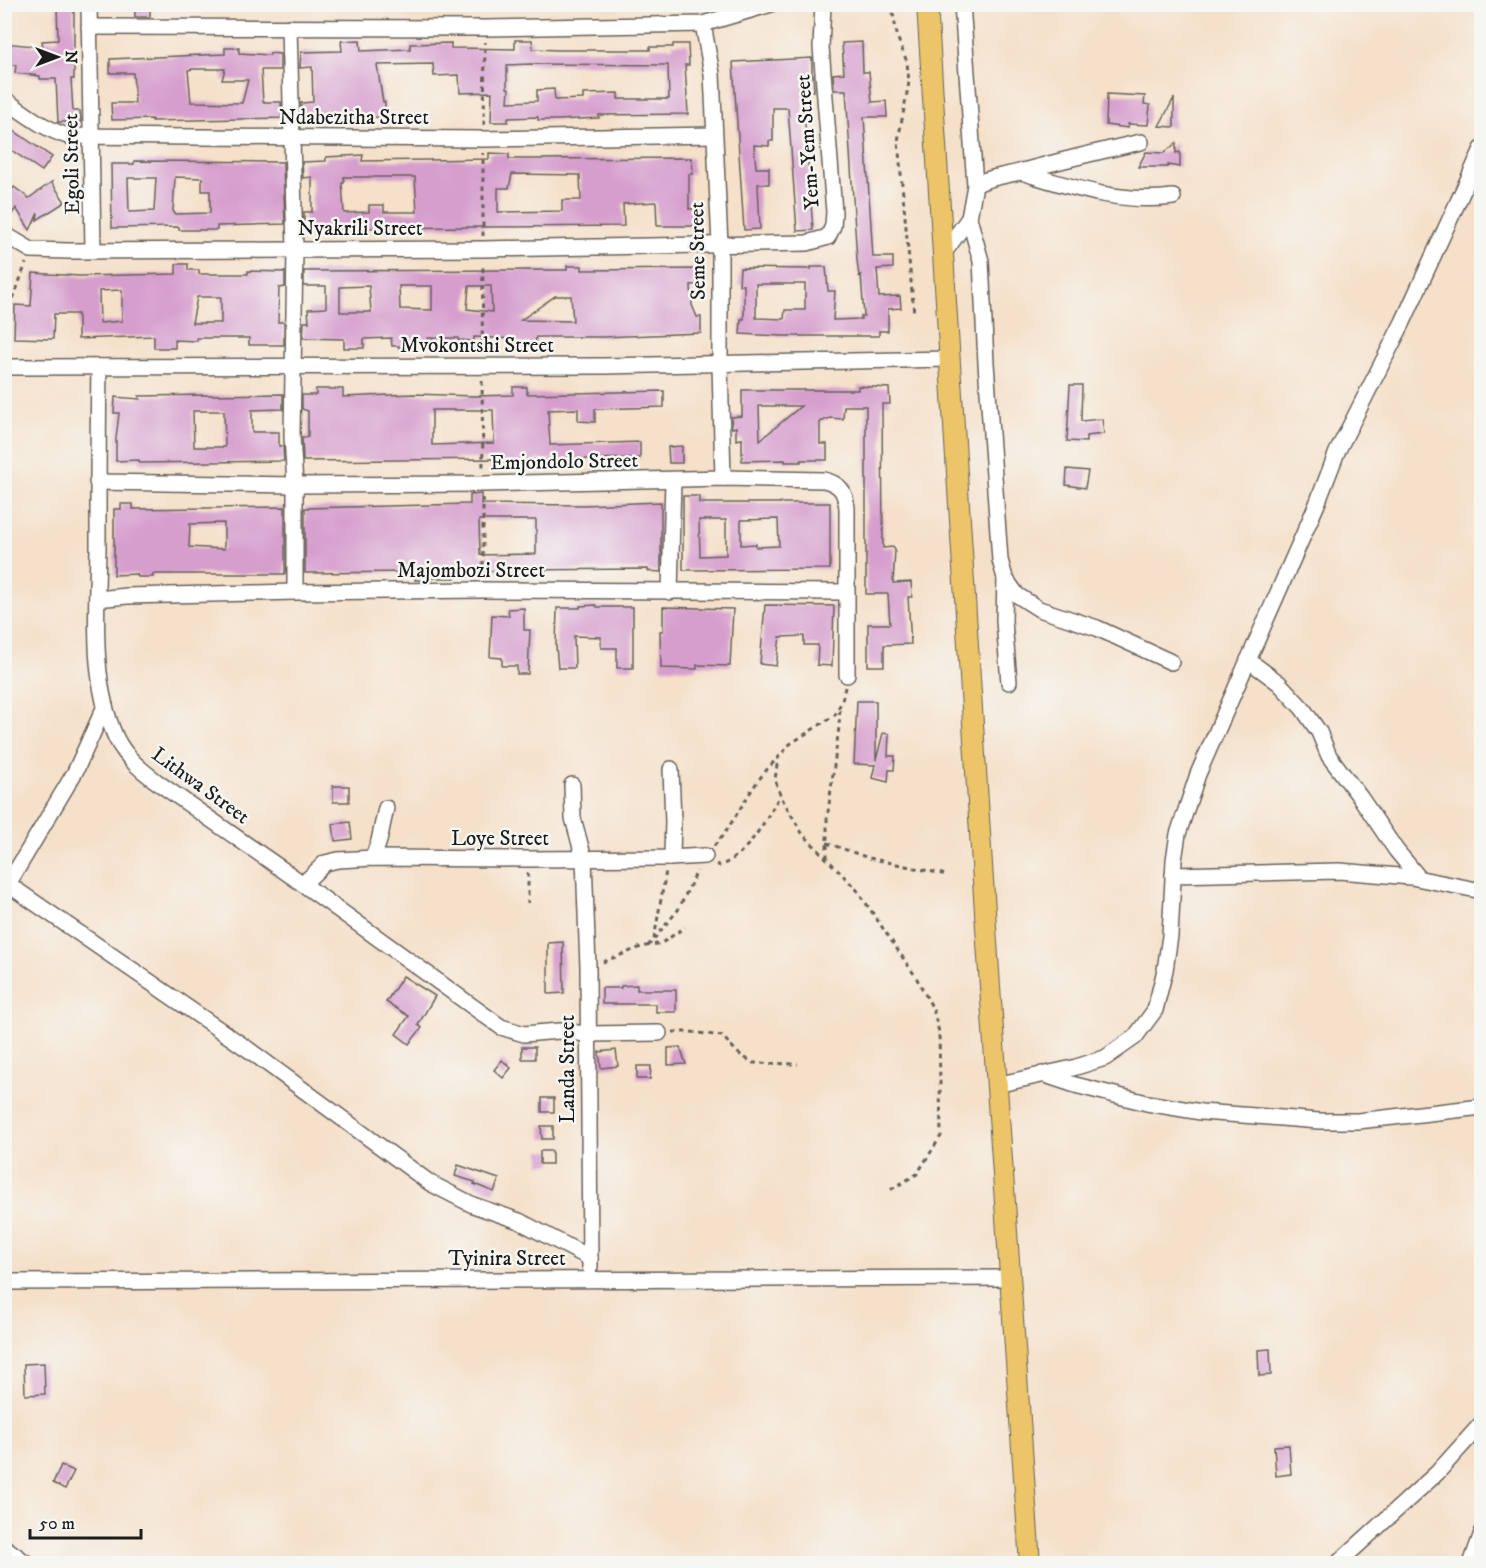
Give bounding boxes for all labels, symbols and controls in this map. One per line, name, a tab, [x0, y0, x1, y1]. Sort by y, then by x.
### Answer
north arrow	[27, 27, 87, 87]
text: N	[61, 50, 81, 64]
street label: Yem-Yem Street	[790, 73, 826, 210]
street label: Ndabezitha Street	[279, 105, 429, 131]
street label: Egoli Street	[58, 113, 86, 215]
street label: Seme Street	[684, 201, 712, 300]
street label: Nyakrili Street	[297, 216, 423, 242]
street label: Mvokontshi Street	[400, 333, 554, 359]
street label: Emjondolo Street	[490, 448, 638, 476]
street label: Majombozi Street	[397, 558, 545, 584]
street label: Lithwa Street	[146, 742, 255, 830]
street label: Loye Street	[451, 826, 549, 852]
street label: Landa Street	[555, 1014, 581, 1123]
street label: Tyinira Street	[448, 1246, 566, 1272]
scale bar	[30, 1502, 141, 1540]
text: 50 m	[39, 1513, 75, 1535]

